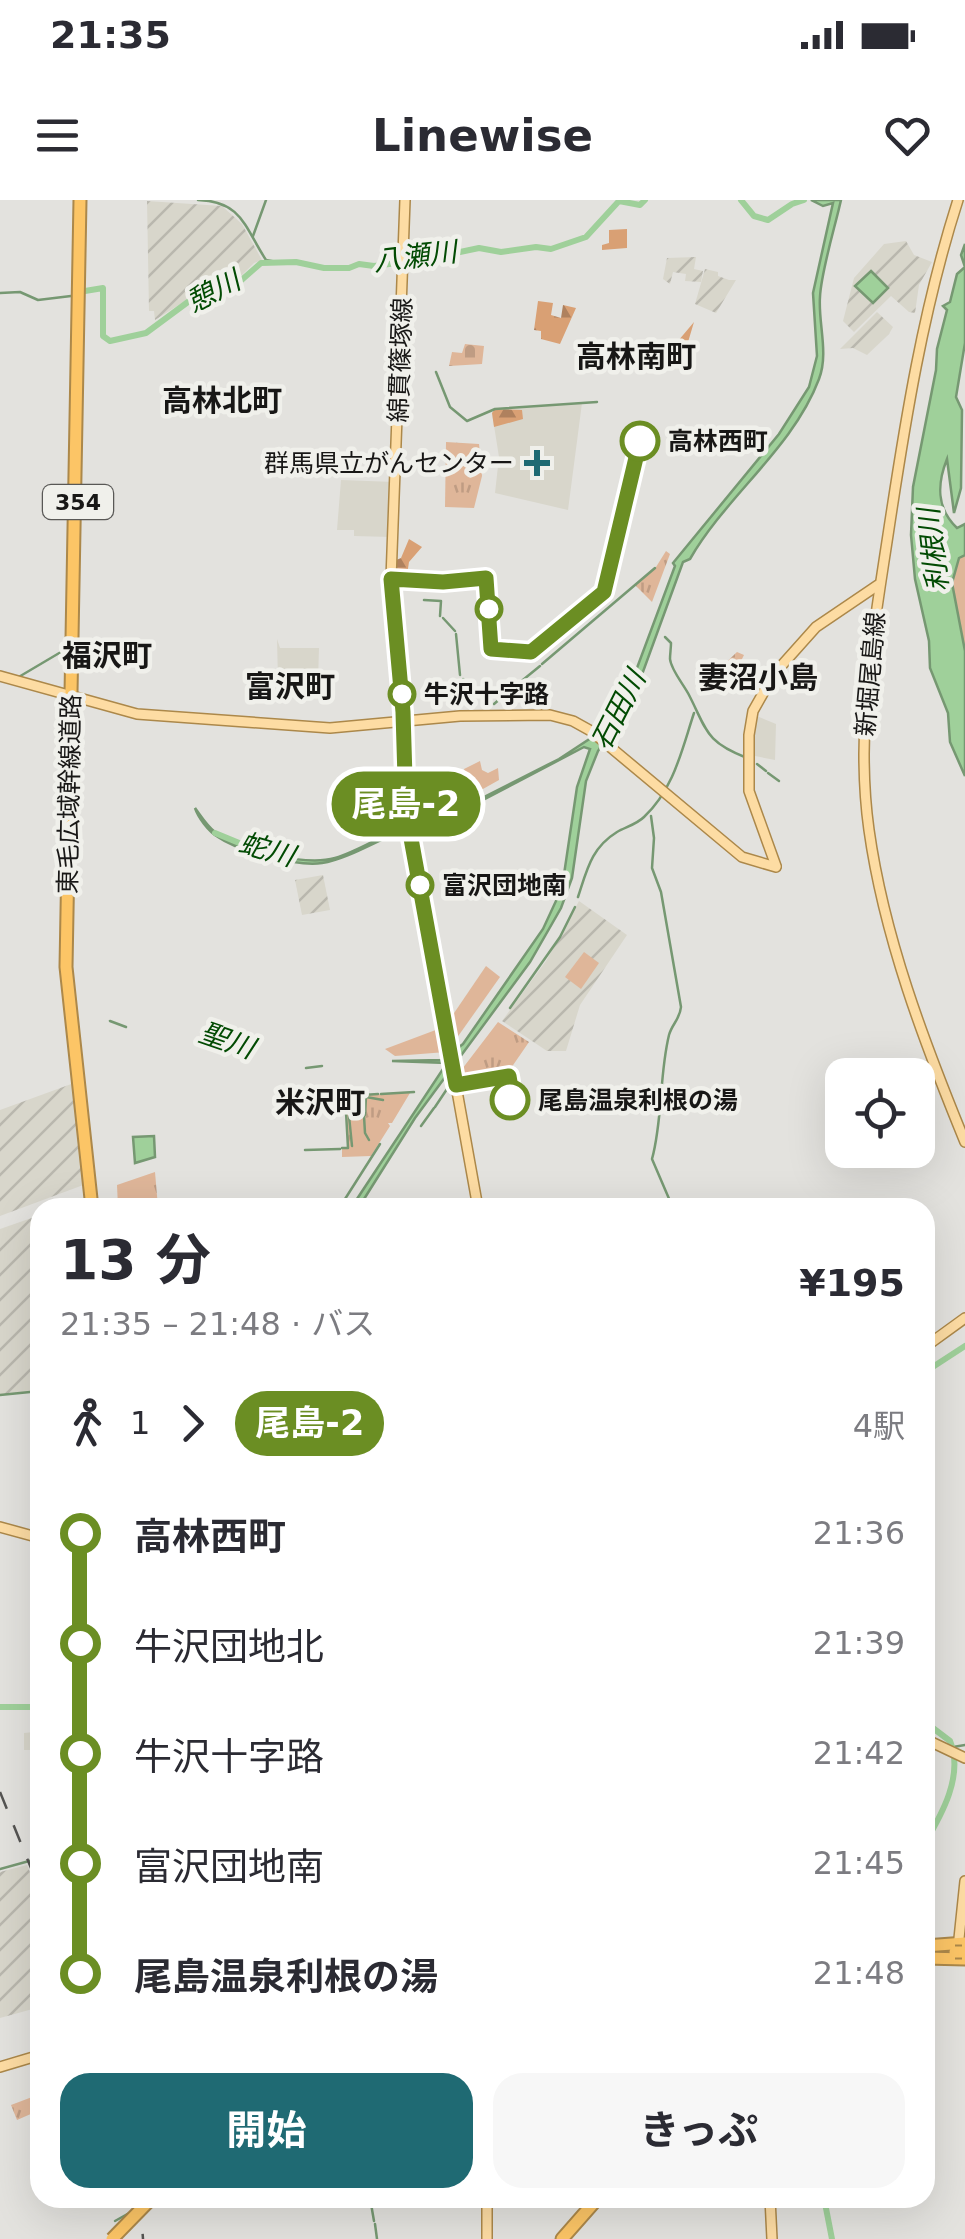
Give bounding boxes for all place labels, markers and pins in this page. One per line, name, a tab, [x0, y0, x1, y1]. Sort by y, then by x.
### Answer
marker: 高林西町	[621, 422, 659, 460]
place label: 高林西町	[668, 427, 768, 456]
place label: 群馬県立がんセンター	[264, 449, 514, 478]
marker: 群馬県立がんセンター	[524, 450, 550, 476]
unlabelled marker	[476, 596, 502, 622]
place label: 牛沢十字路	[424, 680, 549, 709]
marker: 牛沢十字路	[389, 681, 415, 707]
place label: 富沢団地南	[442, 871, 567, 900]
marker: 富沢団地南	[407, 872, 433, 898]
marker: 尾島温泉利根の湯	[491, 1081, 529, 1119]
place label: 尾島温泉利根の湯	[538, 1086, 738, 1115]

